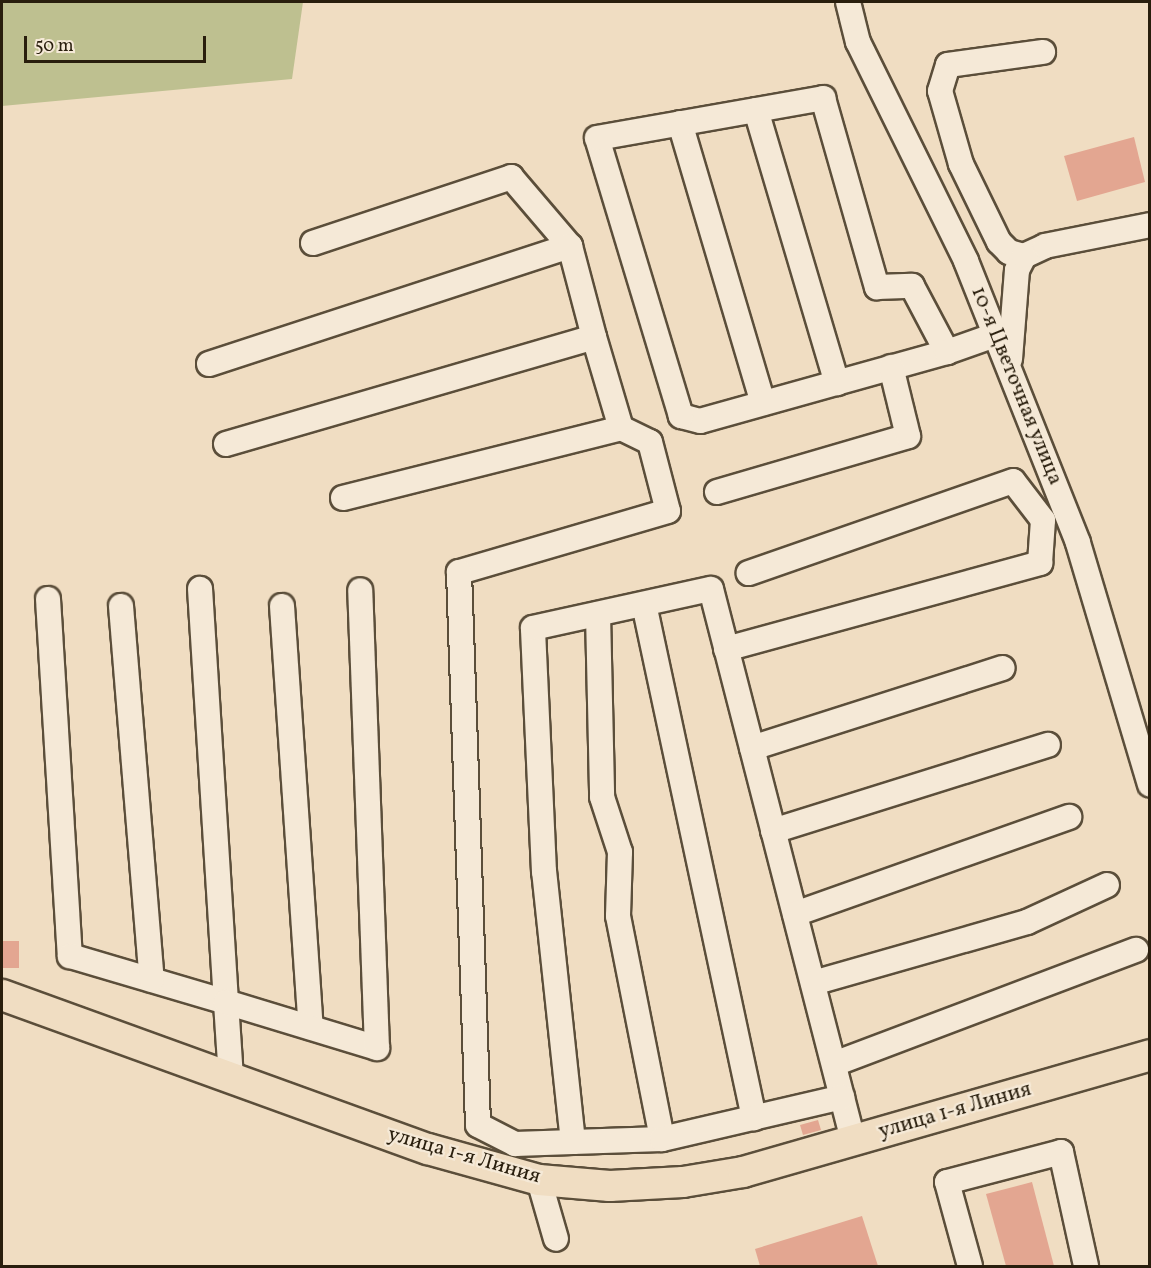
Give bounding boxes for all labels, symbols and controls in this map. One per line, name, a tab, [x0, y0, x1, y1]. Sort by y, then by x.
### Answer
scale bar	[27, 24, 208, 62]
text: 50 m	[35, 34, 74, 59]
street label: 10-я Цветочная улица	[965, 283, 1067, 489]
street label: улица 1-я Линия	[876, 1077, 1034, 1145]
street label: улица 1-я Линия	[385, 1122, 543, 1190]

